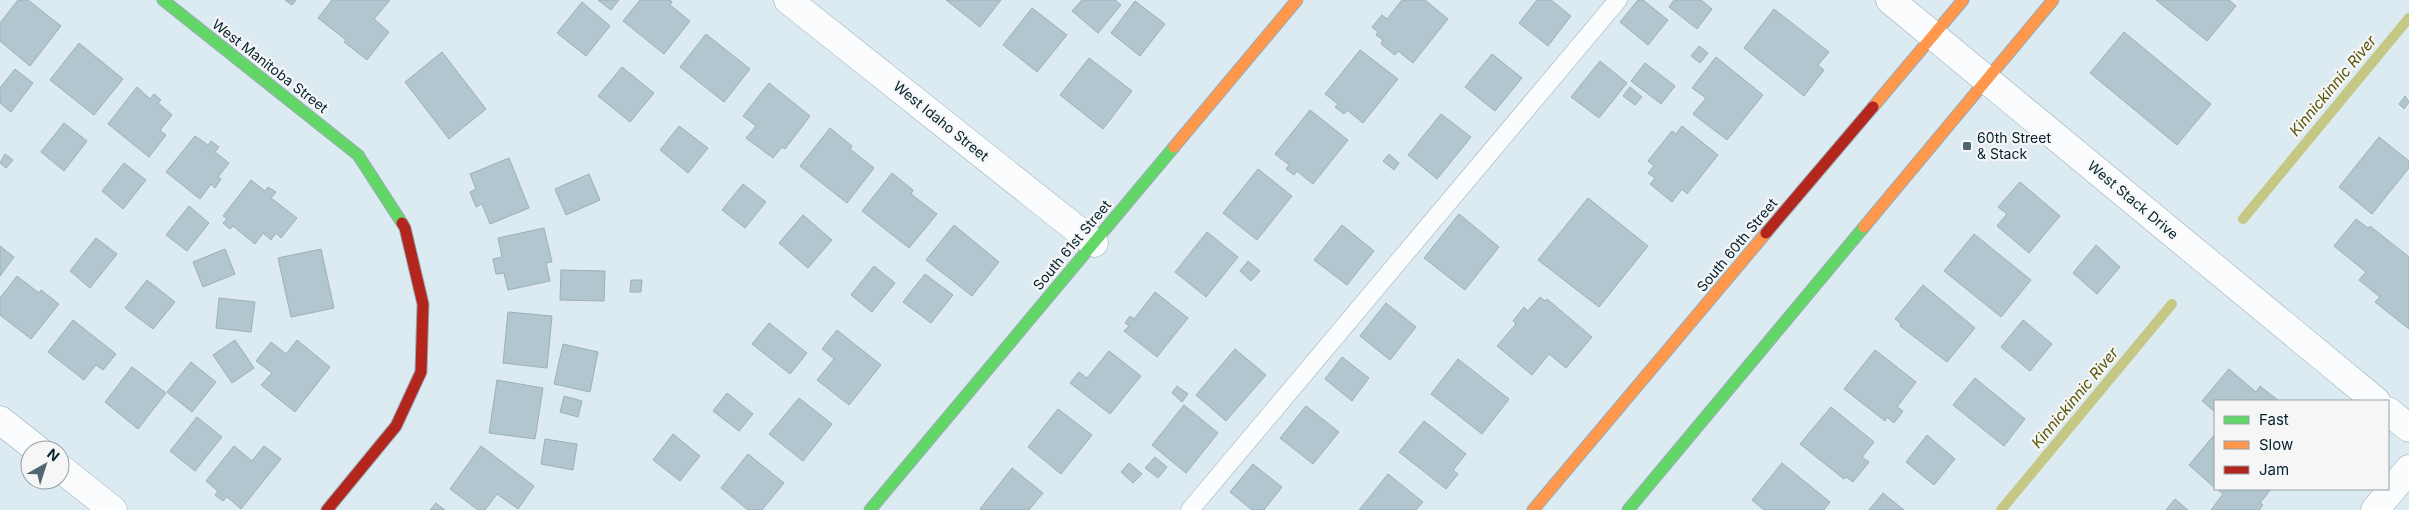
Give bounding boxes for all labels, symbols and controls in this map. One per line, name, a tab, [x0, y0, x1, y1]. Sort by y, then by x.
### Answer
street label: West Manitoba Street	[209, 15, 332, 116]
water label: Kinnickinnic River	[2285, 31, 2381, 140]
street label: West Idaho Street	[890, 77, 993, 164]
place label: 60th Street & Stack	[1977, 129, 2051, 162]
marker: 60th Street & Stack	[1961, 140, 1973, 152]
street label: West Stack Drive	[2085, 157, 2182, 242]
street label: South 60th Street	[1693, 194, 1781, 295]
street label: South 61st Street	[1029, 196, 1114, 293]
water label: Kinnickinnic River	[2027, 343, 2123, 452]
legend	[2214, 400, 2389, 490]
text: Fast	[2259, 410, 2289, 429]
text: Slow	[2259, 435, 2293, 454]
north arrow	[20, 440, 70, 490]
text: N	[44, 445, 63, 464]
text: Jam	[2259, 460, 2289, 479]

